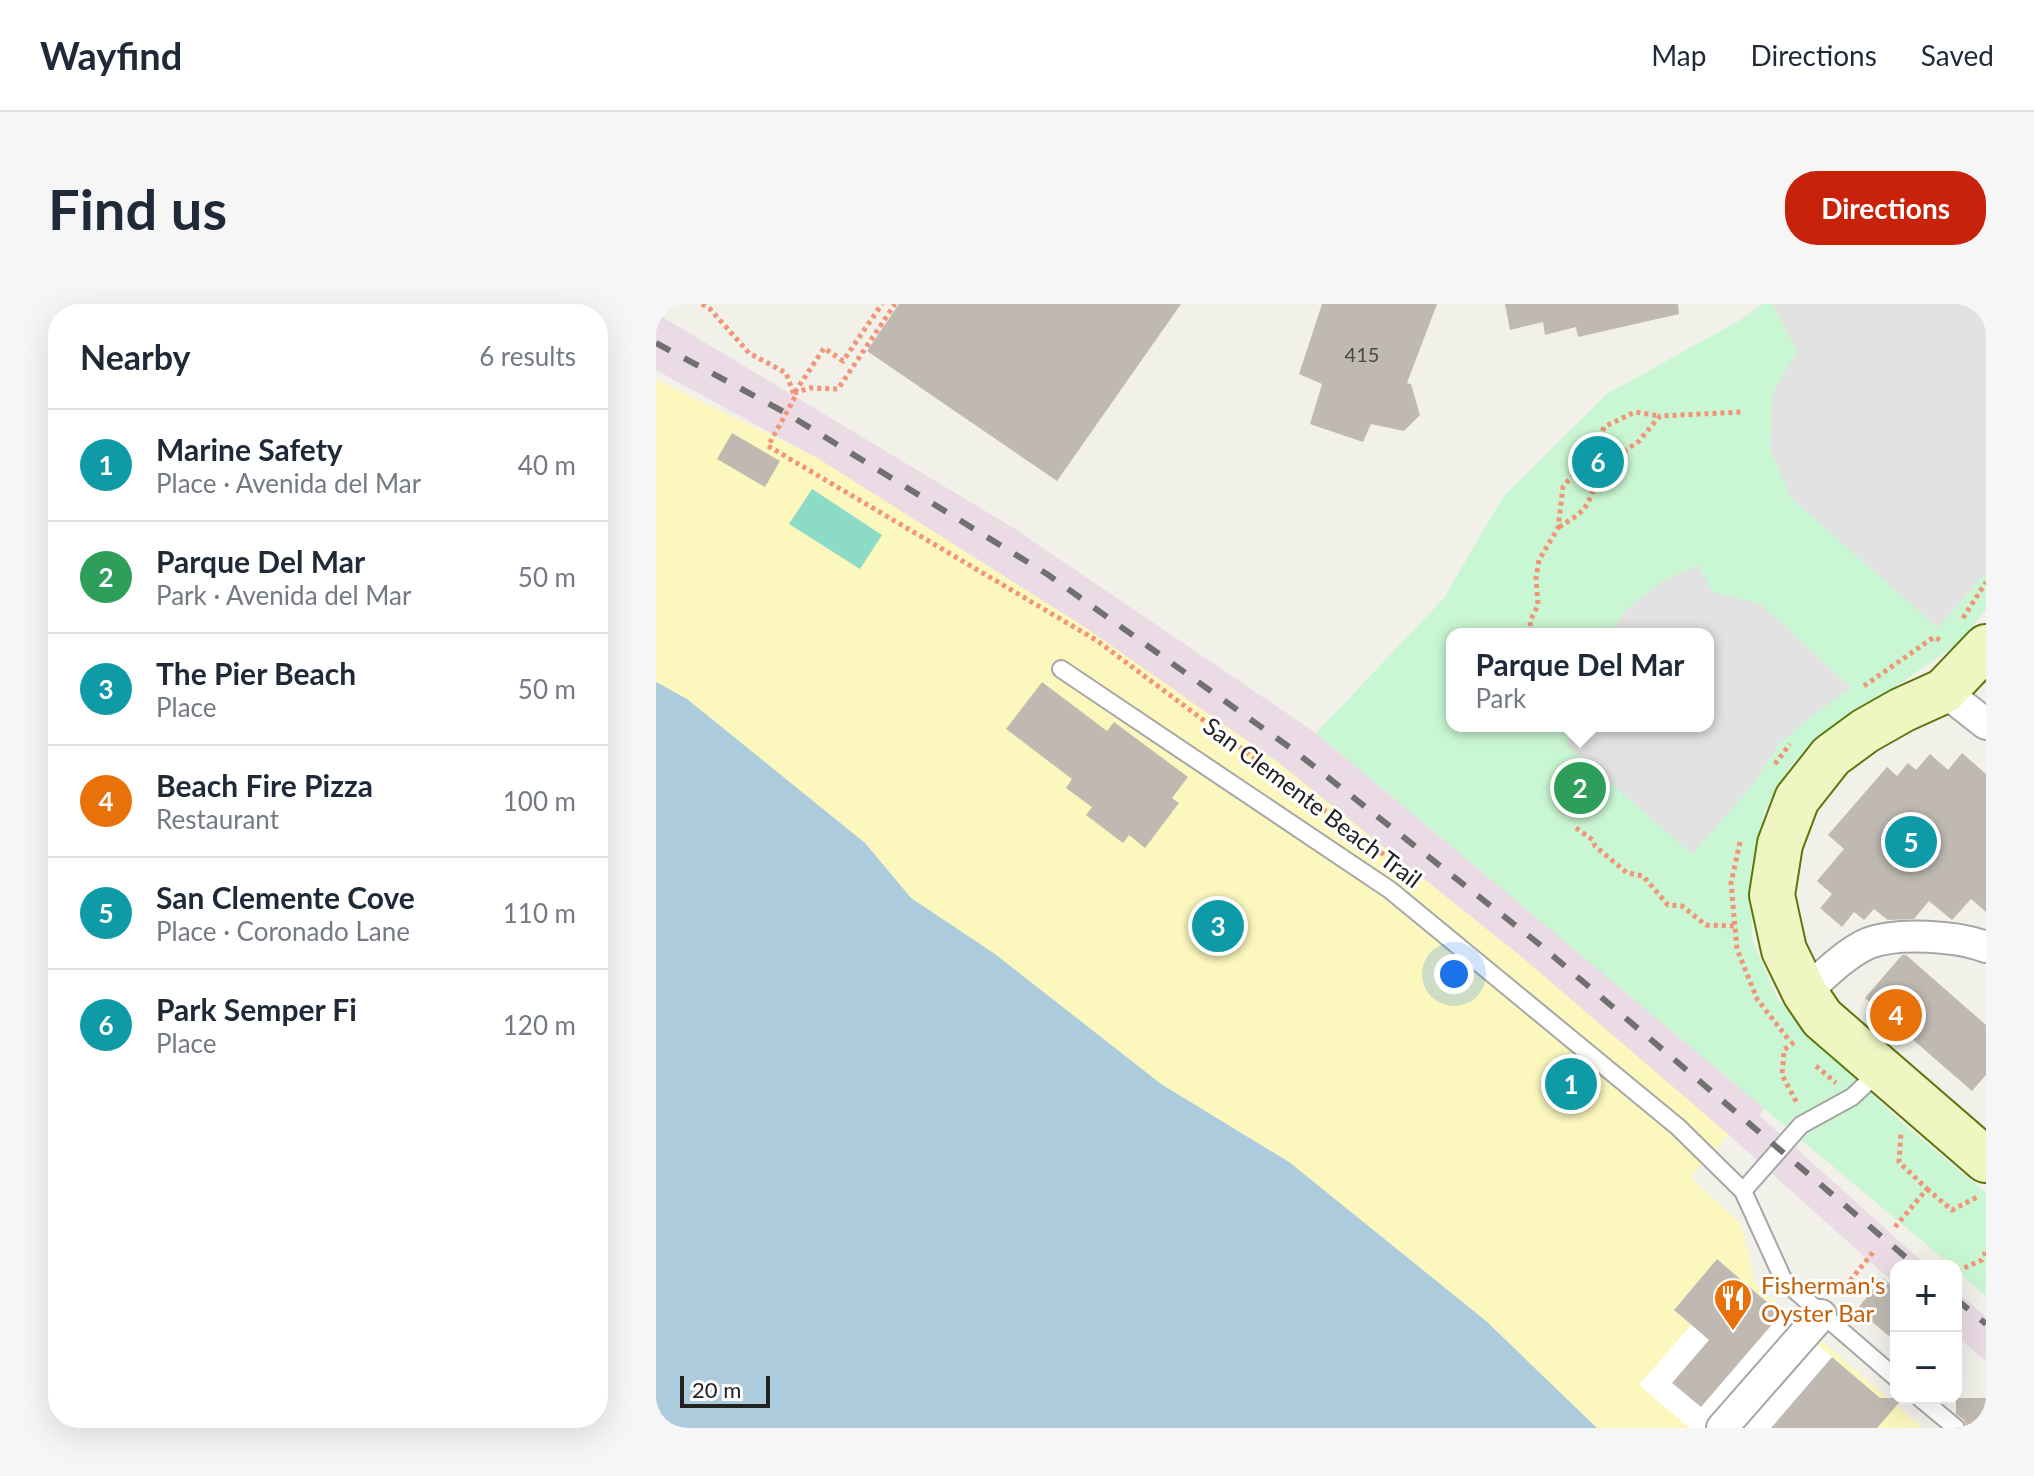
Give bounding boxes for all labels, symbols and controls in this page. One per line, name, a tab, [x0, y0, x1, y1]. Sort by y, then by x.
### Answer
text: Wayfind	[40, 32, 182, 78]
text: Map	[1651, 38, 1706, 72]
text: Directions	[1750, 38, 1877, 72]
text: Saved	[1921, 38, 1994, 72]
button: Directions	[1785, 171, 1986, 245]
text: Find us	[48, 175, 227, 242]
text: Nearby	[80, 336, 191, 377]
text: 6 results	[479, 340, 576, 372]
house number: 415	[1345, 342, 1379, 366]
text: Marine Safety	[156, 431, 343, 467]
pin: 6	[1572, 432, 1624, 492]
text: 1	[98, 449, 114, 481]
text: 40 m	[518, 449, 576, 481]
text: Place · Avenida del Mar	[156, 467, 421, 499]
text: Parque Del Mar	[156, 543, 365, 579]
text: 2	[98, 561, 114, 593]
text: 50 m	[518, 561, 576, 593]
text: Park · Avenida del Mar	[156, 579, 411, 611]
popup	[1446, 628, 1714, 732]
text: Parque Del Mar	[1475, 646, 1685, 682]
text: The Pier Beach	[156, 655, 356, 691]
text: 3	[98, 673, 114, 705]
text: 50 m	[518, 673, 576, 705]
text: Park	[1475, 682, 1526, 714]
text: Place	[156, 691, 217, 723]
street label: San Clemente Beach Trail	[1198, 711, 1428, 893]
pin: 2	[1554, 758, 1606, 818]
text: Beach Fire Pizza	[156, 767, 373, 803]
text: 4	[98, 785, 114, 817]
text: 100 m	[503, 785, 576, 817]
text: Restaurant	[156, 803, 279, 835]
pin: 5	[1885, 812, 1937, 872]
text: San Clemente Cove	[156, 879, 415, 915]
pin: 3	[1192, 896, 1244, 956]
text: 5	[98, 897, 114, 929]
text: 110 m	[503, 897, 576, 929]
text: Place · Coronado Lane	[156, 915, 410, 947]
your location	[1434, 954, 1474, 994]
pin: 4	[1870, 985, 1922, 1045]
text: Park Semper Fi	[156, 991, 357, 1027]
text: 6	[98, 1009, 114, 1041]
text: 120 m	[503, 1009, 576, 1041]
text: Place	[156, 1027, 217, 1059]
pin: 1	[1545, 1054, 1597, 1114]
map controls	[1890, 1260, 1962, 1404]
button: +	[1890, 1260, 1962, 1332]
place label: Fisherman's Oyster Bar	[1761, 1270, 1885, 1327]
restaurant icon: Fisherman's Oyster Bar	[1712, 1277, 1754, 1332]
button: −	[1890, 1332, 1962, 1404]
scale bar	[680, 1372, 770, 1408]
text: 20 m	[692, 1376, 741, 1403]

